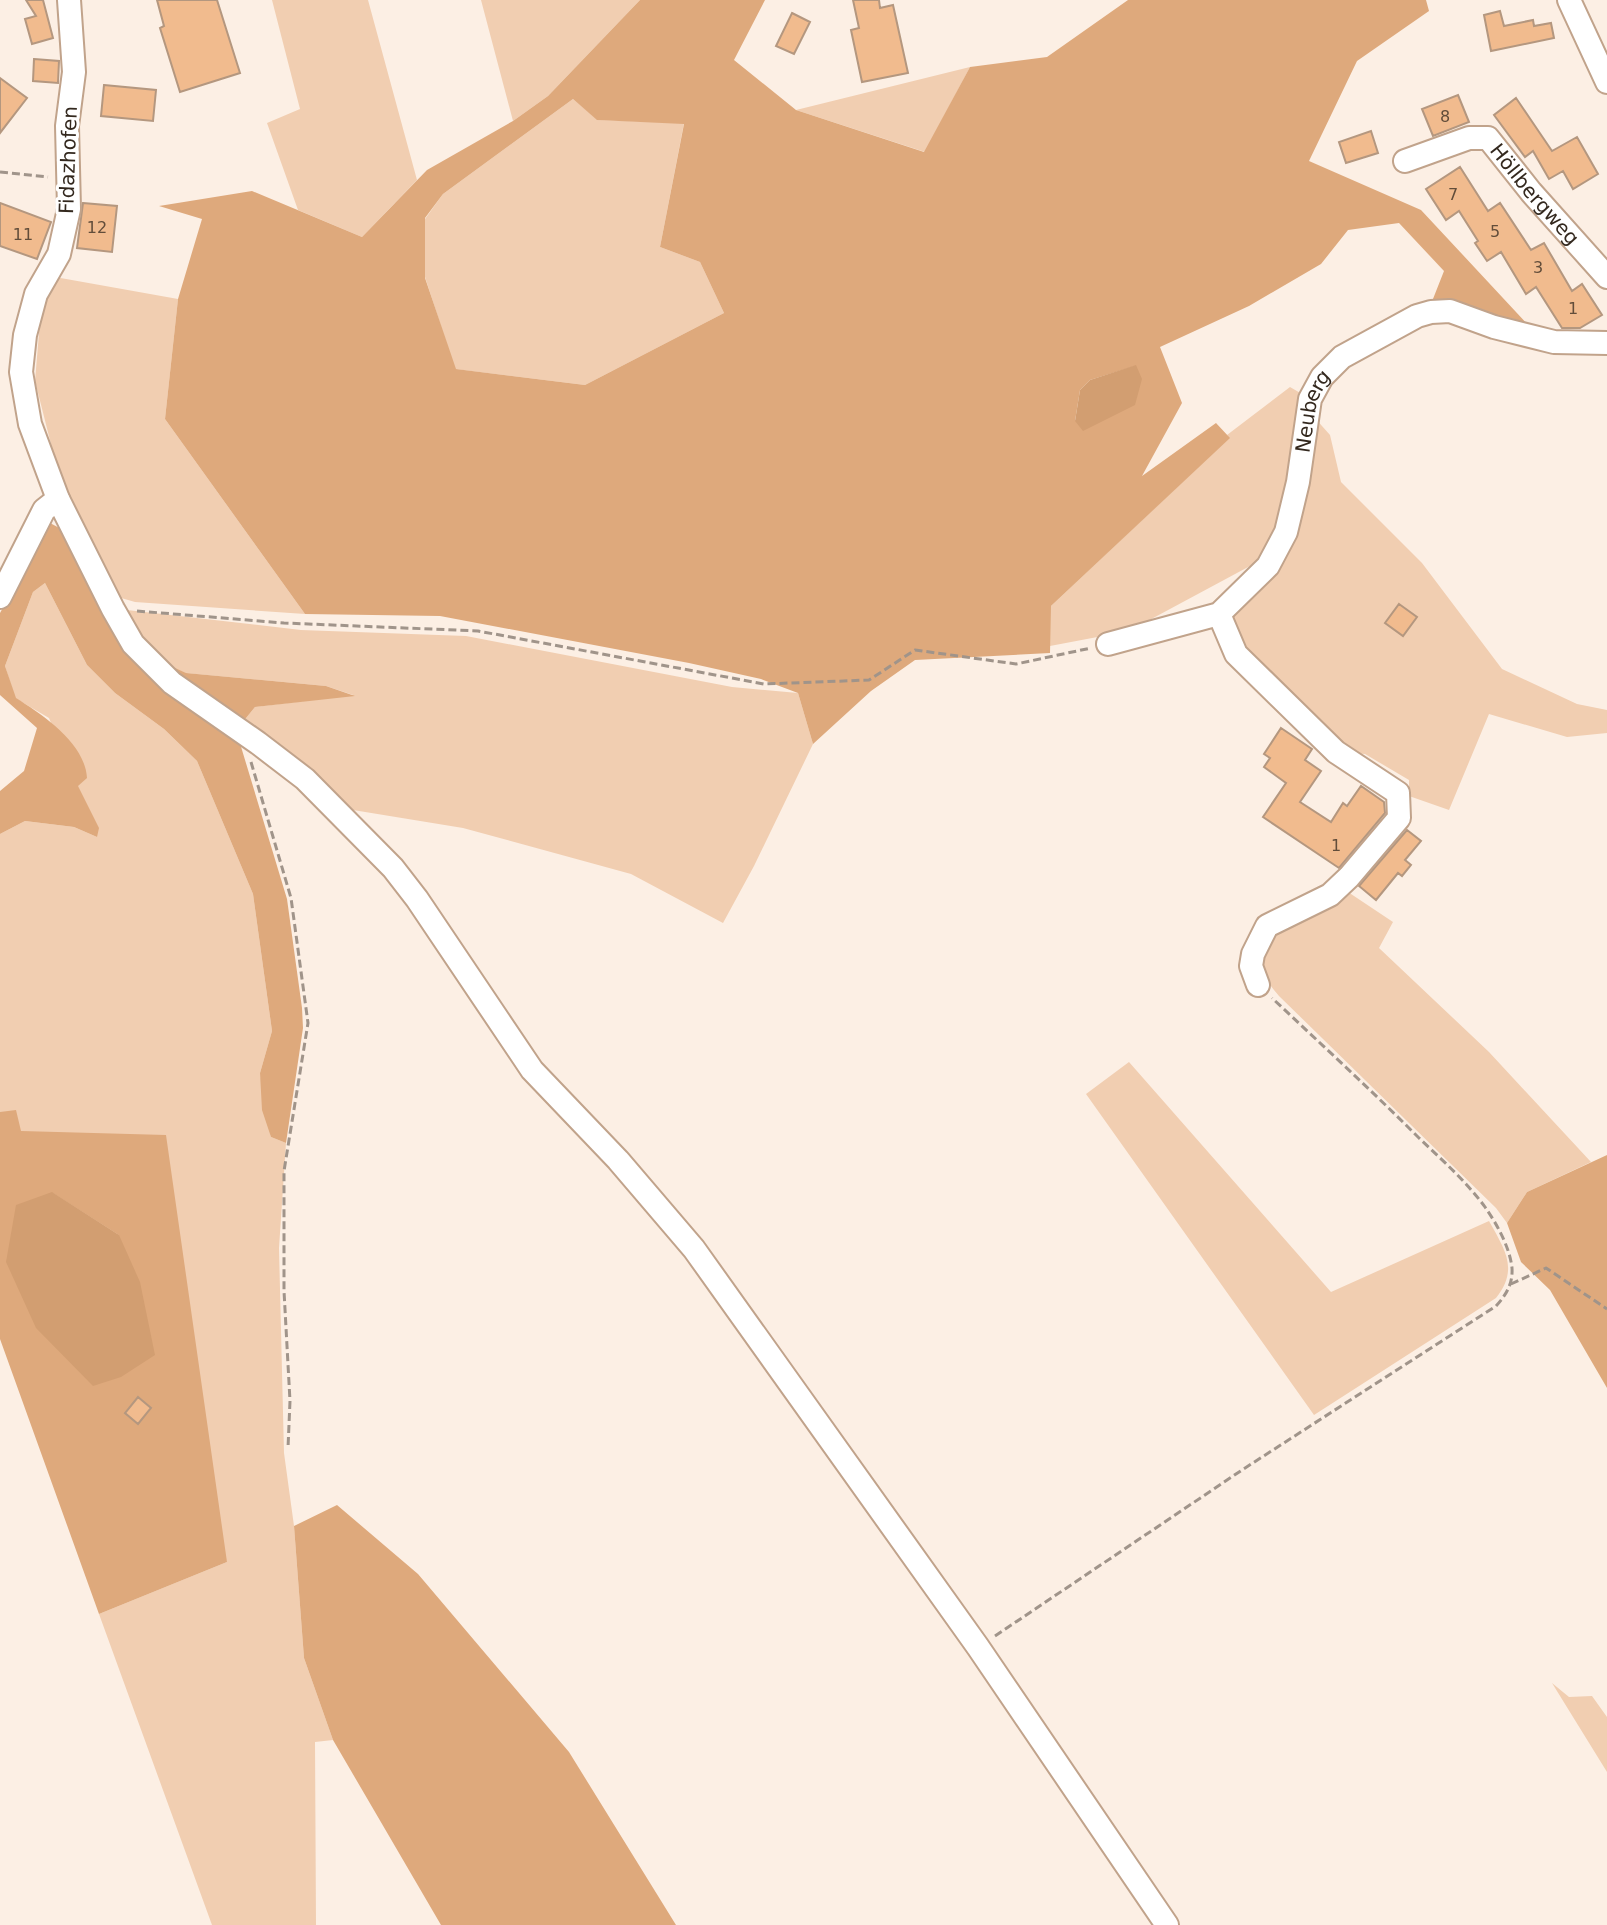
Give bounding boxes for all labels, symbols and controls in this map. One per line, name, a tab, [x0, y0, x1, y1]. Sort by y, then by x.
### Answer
street label: Fidazhofen	[54, 106, 82, 214]
house number: 8	[1440, 107, 1450, 126]
street label: Höllbergweg	[1485, 139, 1584, 250]
house number: 7	[1448, 185, 1458, 204]
house number: 12	[87, 218, 107, 237]
house number: 5	[1490, 222, 1500, 241]
house number: 11	[13, 225, 33, 244]
house number: 3	[1533, 258, 1543, 277]
house number: 1	[1568, 299, 1578, 318]
street label: Neuberg	[1290, 364, 1335, 454]
house number: 1	[1331, 836, 1341, 855]

